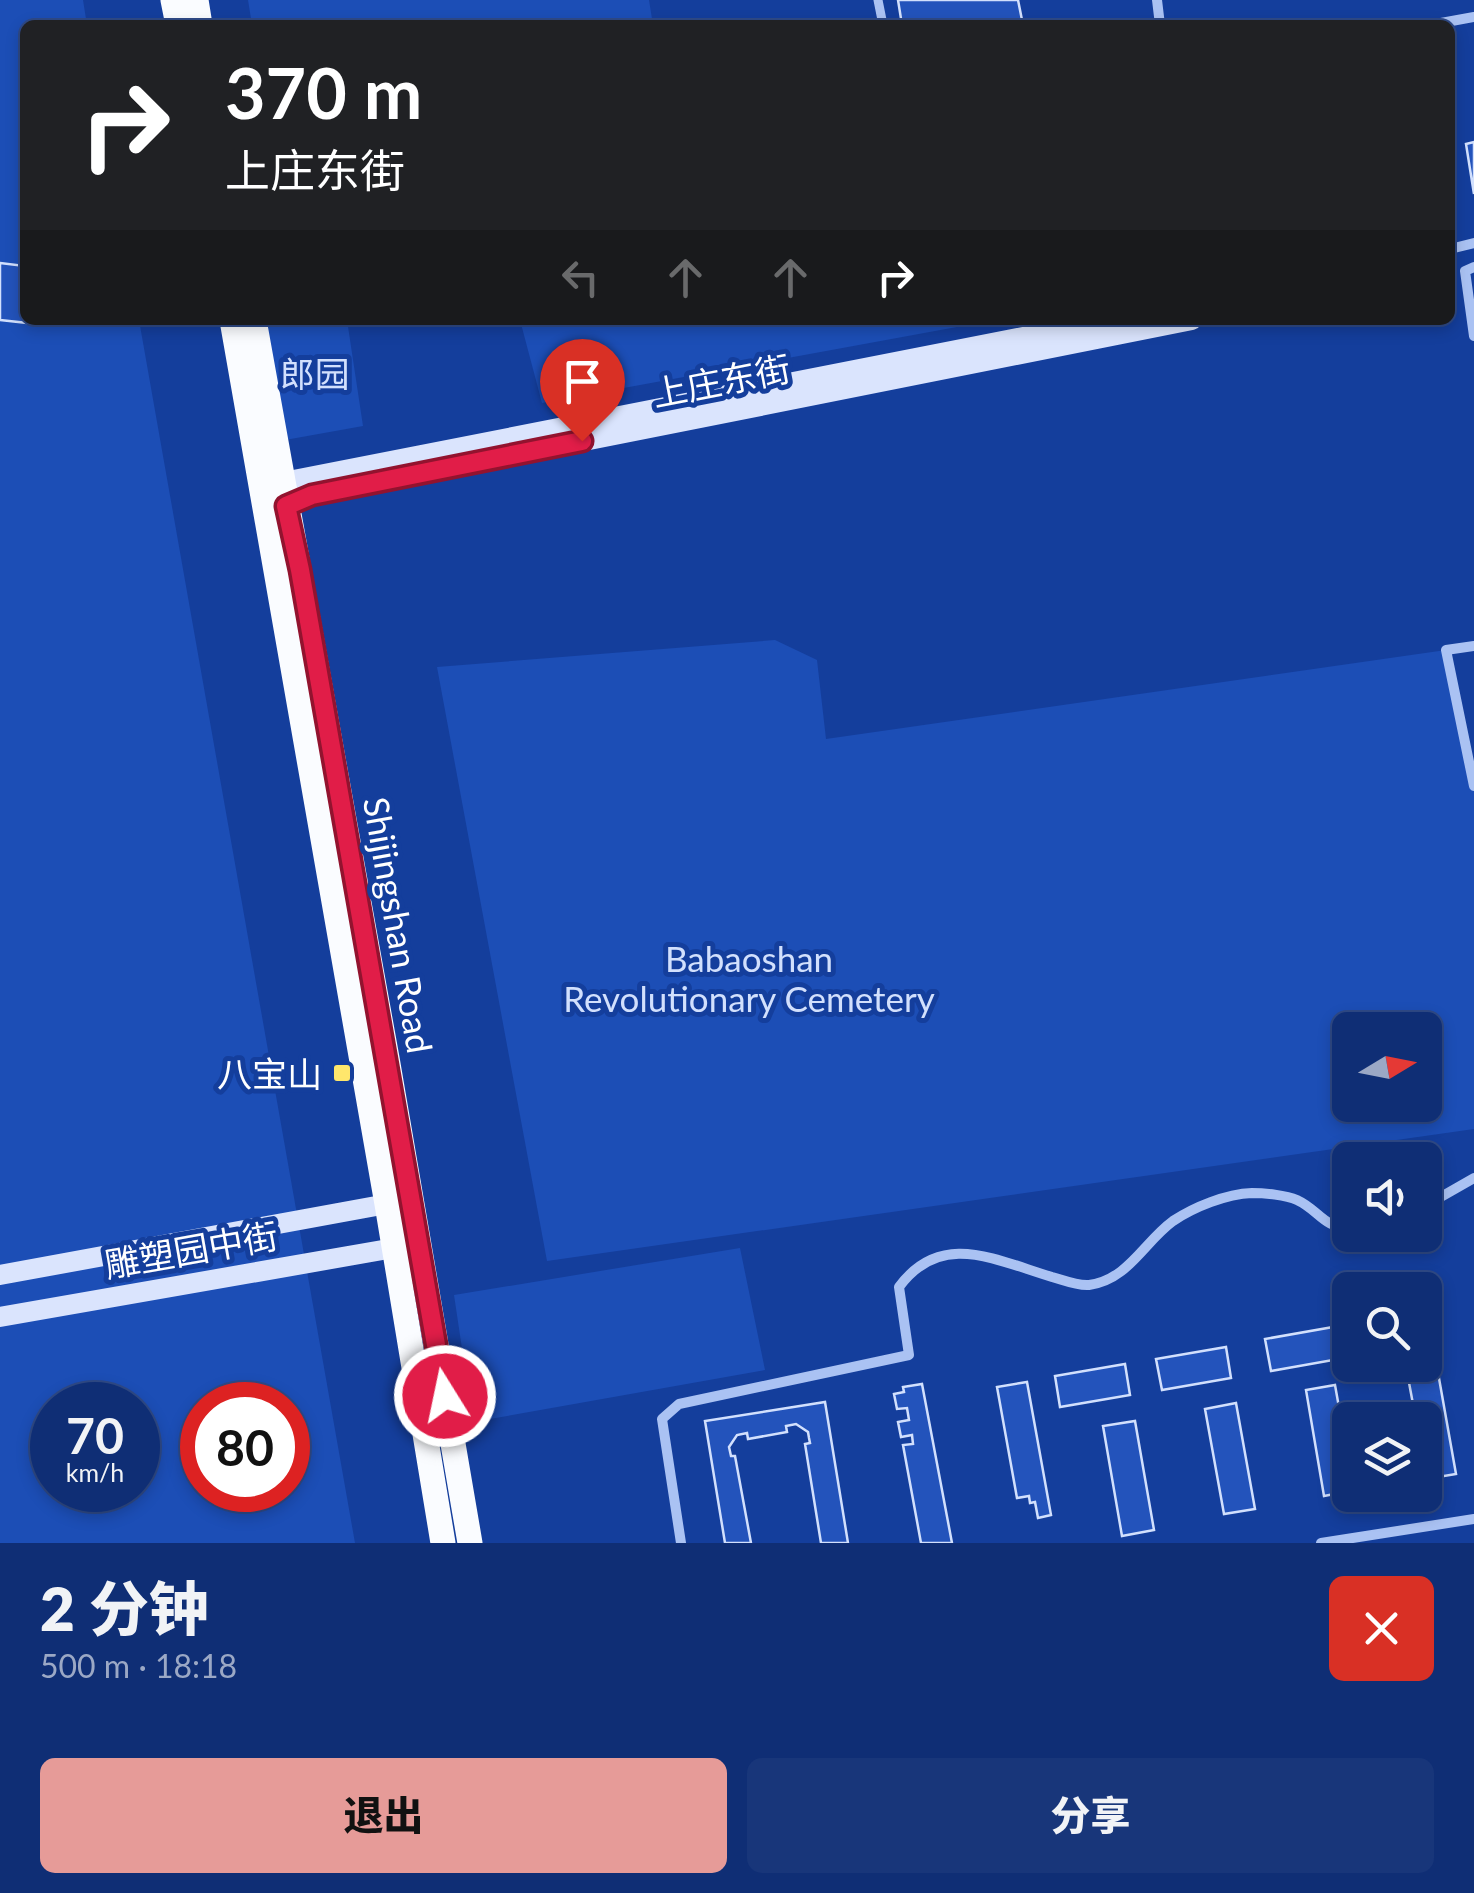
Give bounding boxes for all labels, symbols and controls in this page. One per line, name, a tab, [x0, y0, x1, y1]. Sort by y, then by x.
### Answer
text: 370 m	[225, 50, 422, 134]
icon: right	[60, 60, 190, 190]
text: 上庄东街	[225, 143, 405, 197]
icon: left	[553, 250, 608, 305]
icon: ahead	[658, 250, 713, 305]
icon: ahead	[763, 250, 818, 305]
icon: right	[868, 250, 923, 305]
pin	[540, 339, 625, 442]
street label: 上庄东街	[648, 346, 794, 414]
park label: 郎园	[280, 352, 350, 394]
icon: arrive	[555, 354, 610, 409]
street label: Shijingshan Road	[356, 794, 442, 1056]
park label: Babaoshan Revolutionary Cemetery	[563, 937, 935, 1019]
north arrow	[1332, 1012, 1442, 1122]
map controls	[1332, 1012, 1442, 1512]
place label: 八宝山	[217, 1052, 322, 1094]
marker: 八宝山	[331, 1062, 353, 1084]
button: sound	[1332, 1142, 1442, 1252]
street label: 雕塑园中街	[101, 1213, 281, 1285]
button: search	[1332, 1272, 1442, 1382]
position arrow	[393, 1344, 497, 1448]
speed limit sign: 80	[180, 1382, 310, 1512]
button: layers	[1332, 1402, 1442, 1512]
text: 70	[66, 1405, 124, 1465]
text: km/h	[66, 1457, 124, 1487]
text: 2 分钟	[40, 1572, 209, 1644]
button: close	[1329, 1576, 1434, 1681]
text: 500 m · 18:18	[40, 1646, 237, 1685]
button: 退出	[40, 1758, 727, 1873]
button: 分享	[747, 1758, 1434, 1873]

